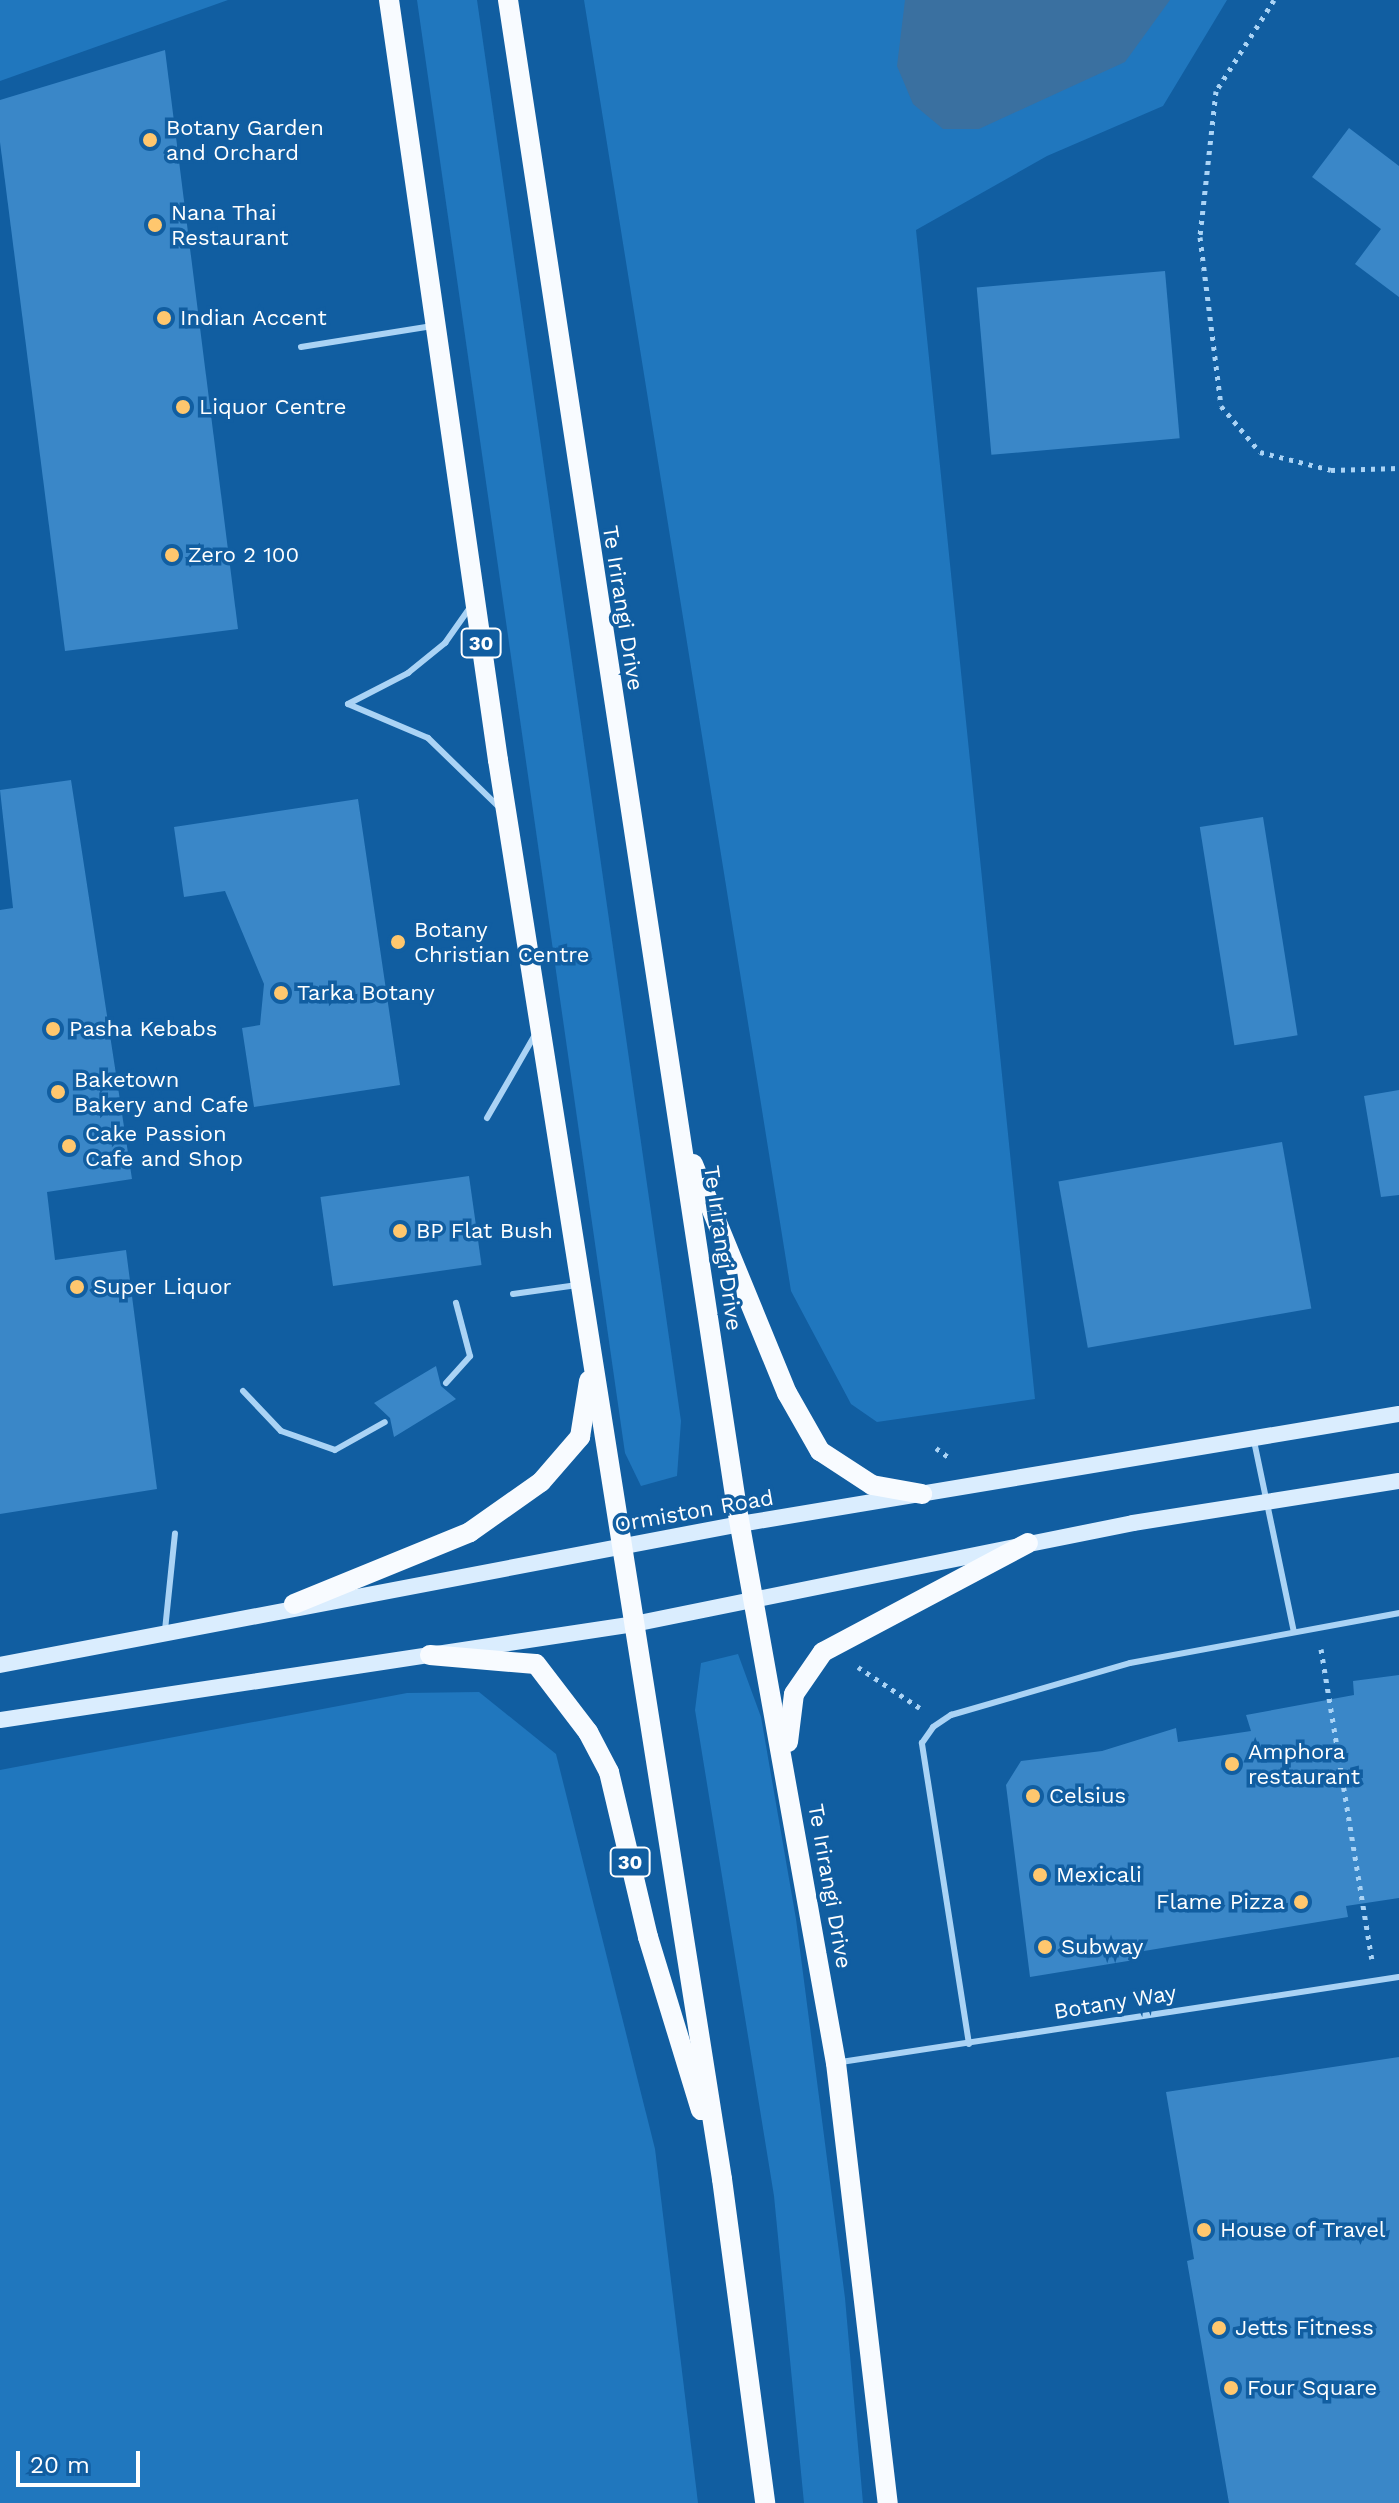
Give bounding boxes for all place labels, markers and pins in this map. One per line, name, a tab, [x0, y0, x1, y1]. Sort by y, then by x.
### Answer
place label: Botany Garden and Orchard	[166, 114, 324, 166]
marker: Botany Garden and Orchard	[141, 131, 159, 149]
place label: Nana Thai Restaurant	[171, 199, 289, 250]
marker: Nana Thai Restaurant	[146, 216, 164, 234]
place label: Indian Accent	[180, 305, 328, 331]
marker: Indian Accent	[155, 309, 173, 327]
place label: Liquor Centre	[199, 394, 347, 420]
marker: Liquor Centre	[174, 398, 192, 416]
place label: Zero 2 100	[188, 542, 300, 568]
marker: Zero 2 100	[163, 546, 181, 564]
place label: Botany Christian Centre	[414, 916, 590, 968]
marker: Botany Christian Centre	[389, 933, 407, 951]
place label: Tarka Botany	[297, 980, 435, 1006]
marker: Tarka Botany	[272, 984, 290, 1002]
place label: Pasha Kebabs	[69, 1016, 218, 1042]
marker: Pasha Kebabs	[44, 1020, 62, 1038]
place label: Baketown Bakery and Cafe	[74, 1066, 249, 1118]
marker: Baketown Bakery and Cafe	[49, 1083, 67, 1101]
place label: Cake Passion Cafe and Shop	[85, 1120, 243, 1172]
marker: Cake Passion Cafe and Shop	[60, 1137, 78, 1155]
place label: BP Flat Bush	[416, 1218, 553, 1244]
marker: BP Flat Bush	[391, 1222, 409, 1240]
place label: Super Liquor	[93, 1274, 232, 1300]
marker: Super Liquor	[68, 1278, 86, 1296]
place label: Amphora restaurant	[1248, 1738, 1360, 1790]
marker: Amphora restaurant	[1223, 1755, 1241, 1773]
place label: Celsius	[1049, 1783, 1126, 1809]
marker: Celsius	[1024, 1787, 1042, 1805]
place label: Mexicali	[1056, 1862, 1142, 1888]
marker: Mexicali	[1031, 1866, 1049, 1884]
place label: Flame Pizza	[1156, 1889, 1285, 1915]
marker: Flame Pizza	[1292, 1893, 1310, 1911]
place label: Subway	[1061, 1934, 1143, 1960]
marker: Subway	[1036, 1938, 1054, 1956]
place label: House of Travel	[1220, 2217, 1387, 2243]
marker: House of Travel	[1195, 2221, 1213, 2239]
place label: Jetts Fitness	[1235, 2315, 1374, 2341]
marker: Jetts Fitness	[1210, 2319, 1228, 2337]
place label: Four Square	[1247, 2375, 1378, 2401]
marker: Four Square	[1222, 2379, 1240, 2397]

